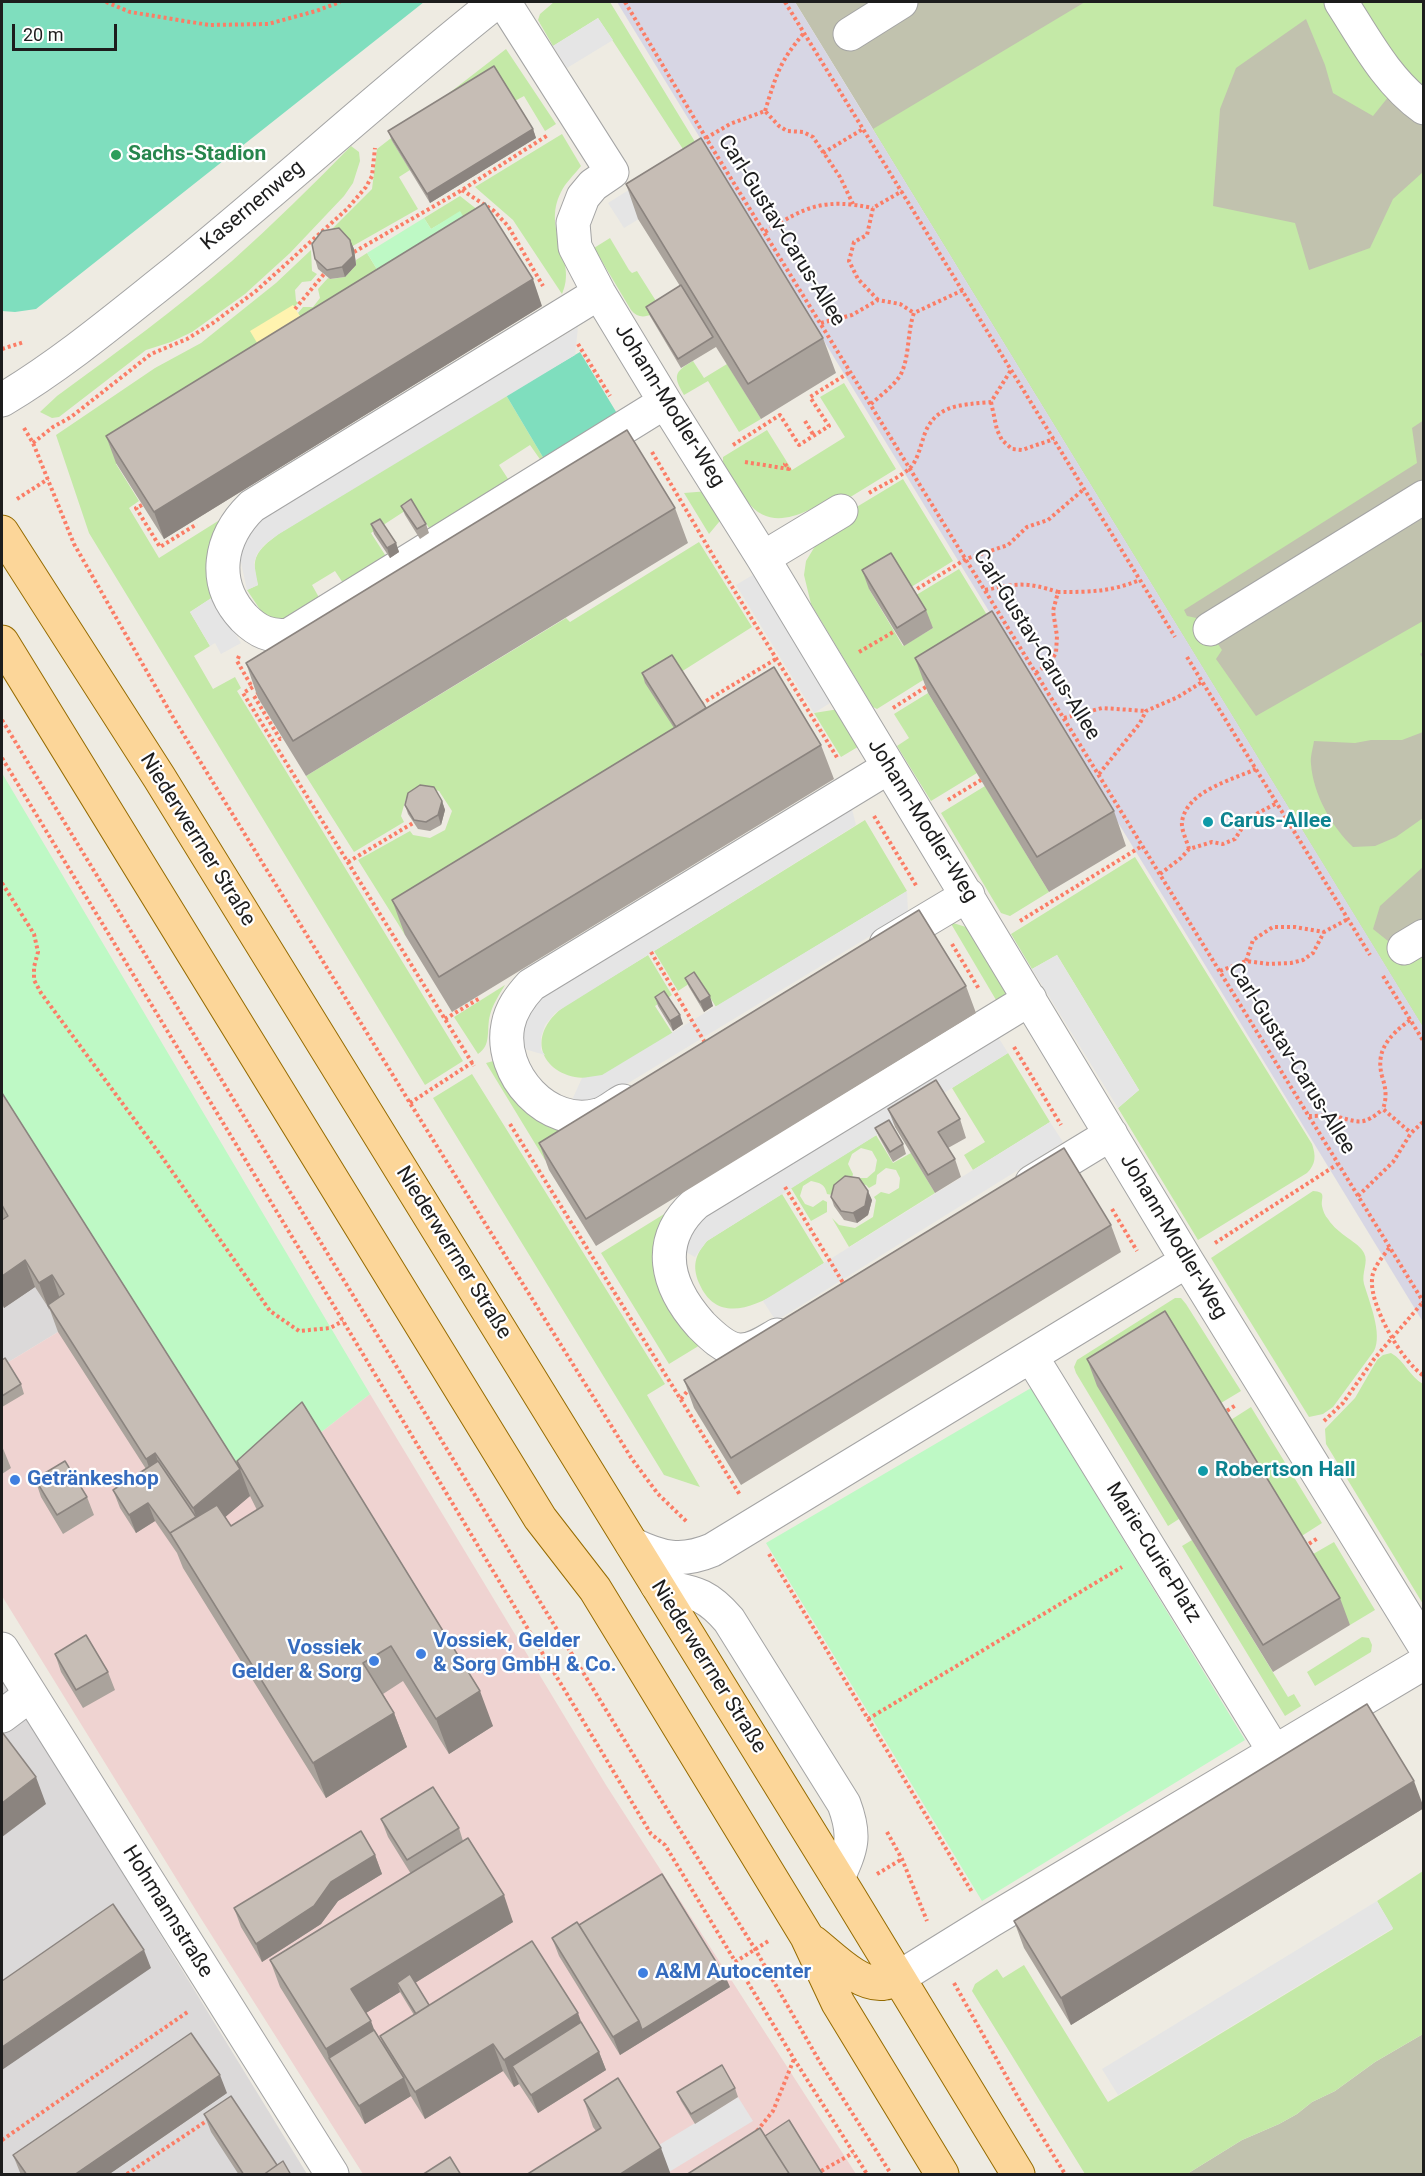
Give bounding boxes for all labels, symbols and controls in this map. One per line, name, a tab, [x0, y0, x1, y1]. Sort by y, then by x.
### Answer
scale bar	[15, 12, 120, 50]
text: 20 m	[23, 24, 63, 45]
street label: Carl-Gustav-Carus-Allee	[712, 131, 850, 331]
place label: Sachs-Stadion	[128, 142, 266, 168]
marker: Sachs-Stadion	[109, 148, 123, 162]
street label: Kasernenweg	[196, 156, 310, 256]
street label: Johann-Modler-Weg	[608, 320, 730, 492]
street label: Carl-Gustav-Carus-Allee	[967, 545, 1105, 745]
street label: Johann-Modler-Weg	[861, 735, 983, 907]
street label: Niederwerrner Straße	[134, 749, 260, 931]
place label: Carus-Allee	[1220, 809, 1331, 835]
marker: Carus-Allee	[1201, 815, 1215, 829]
street label: Carl-Gustav-Carus-Allee	[1222, 959, 1360, 1159]
street label: Johann-Modler-Weg	[1114, 1150, 1232, 1324]
street label: Niederwerrner Straße	[390, 1162, 516, 1344]
place label: Robertson Hall	[1215, 1458, 1356, 1484]
marker: Robertson Hall	[1196, 1464, 1210, 1478]
place label: Getränkeshop	[27, 1467, 159, 1493]
marker: Getränkeshop	[8, 1473, 22, 1487]
street label: Marie-Curie-Platz	[1100, 1478, 1206, 1628]
street label: Niederwerrner Straße	[645, 1576, 771, 1758]
place label: Vossiek, Gelder & Sorg GmbH & Co.	[433, 1629, 617, 1679]
place label: Vossiek Gelder & Sorg	[231, 1636, 362, 1686]
marker: Vossiek, Gelder & Sorg GmbH & Co.	[414, 1647, 428, 1661]
marker: Vossiek Gelder & Sorg	[367, 1654, 381, 1668]
street label: Hohmannstraße	[116, 1841, 218, 1983]
place label: A&M Autocenter	[655, 1960, 811, 1986]
marker: A&M Autocenter	[636, 1966, 650, 1980]

